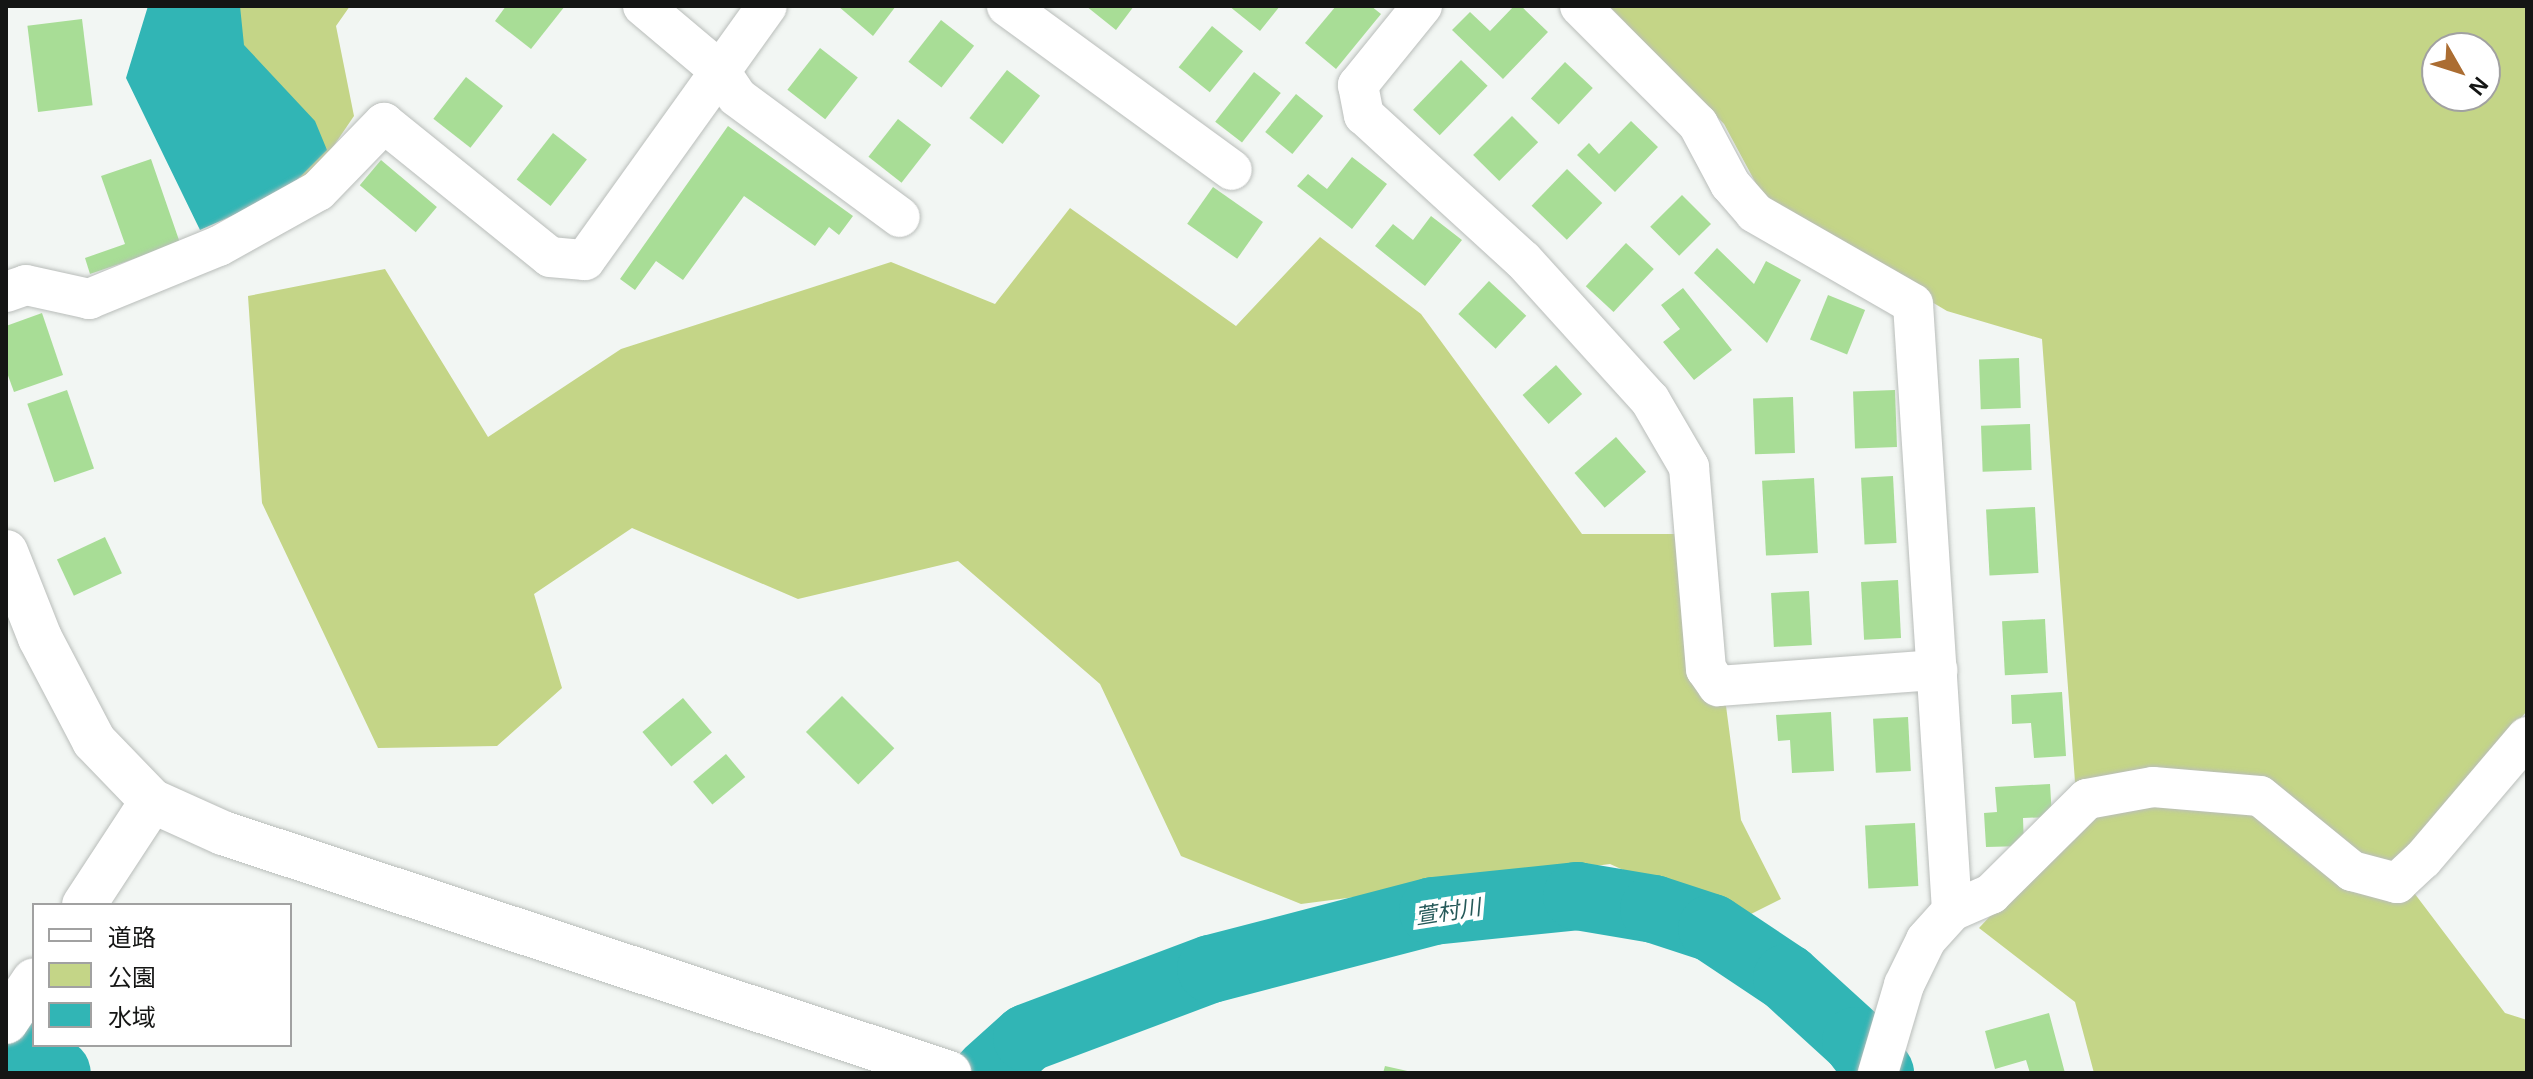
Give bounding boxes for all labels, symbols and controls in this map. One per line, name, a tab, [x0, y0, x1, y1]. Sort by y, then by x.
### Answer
north arrow	[2421, 32, 2501, 112]
text: N	[2464, 72, 2493, 100]
water label: 萱村川	[1413, 894, 1483, 930]
legend	[32, 903, 292, 1047]
text: 道路	[108, 924, 156, 951]
text: 公園	[108, 964, 156, 991]
text: 水域	[108, 1004, 156, 1031]

